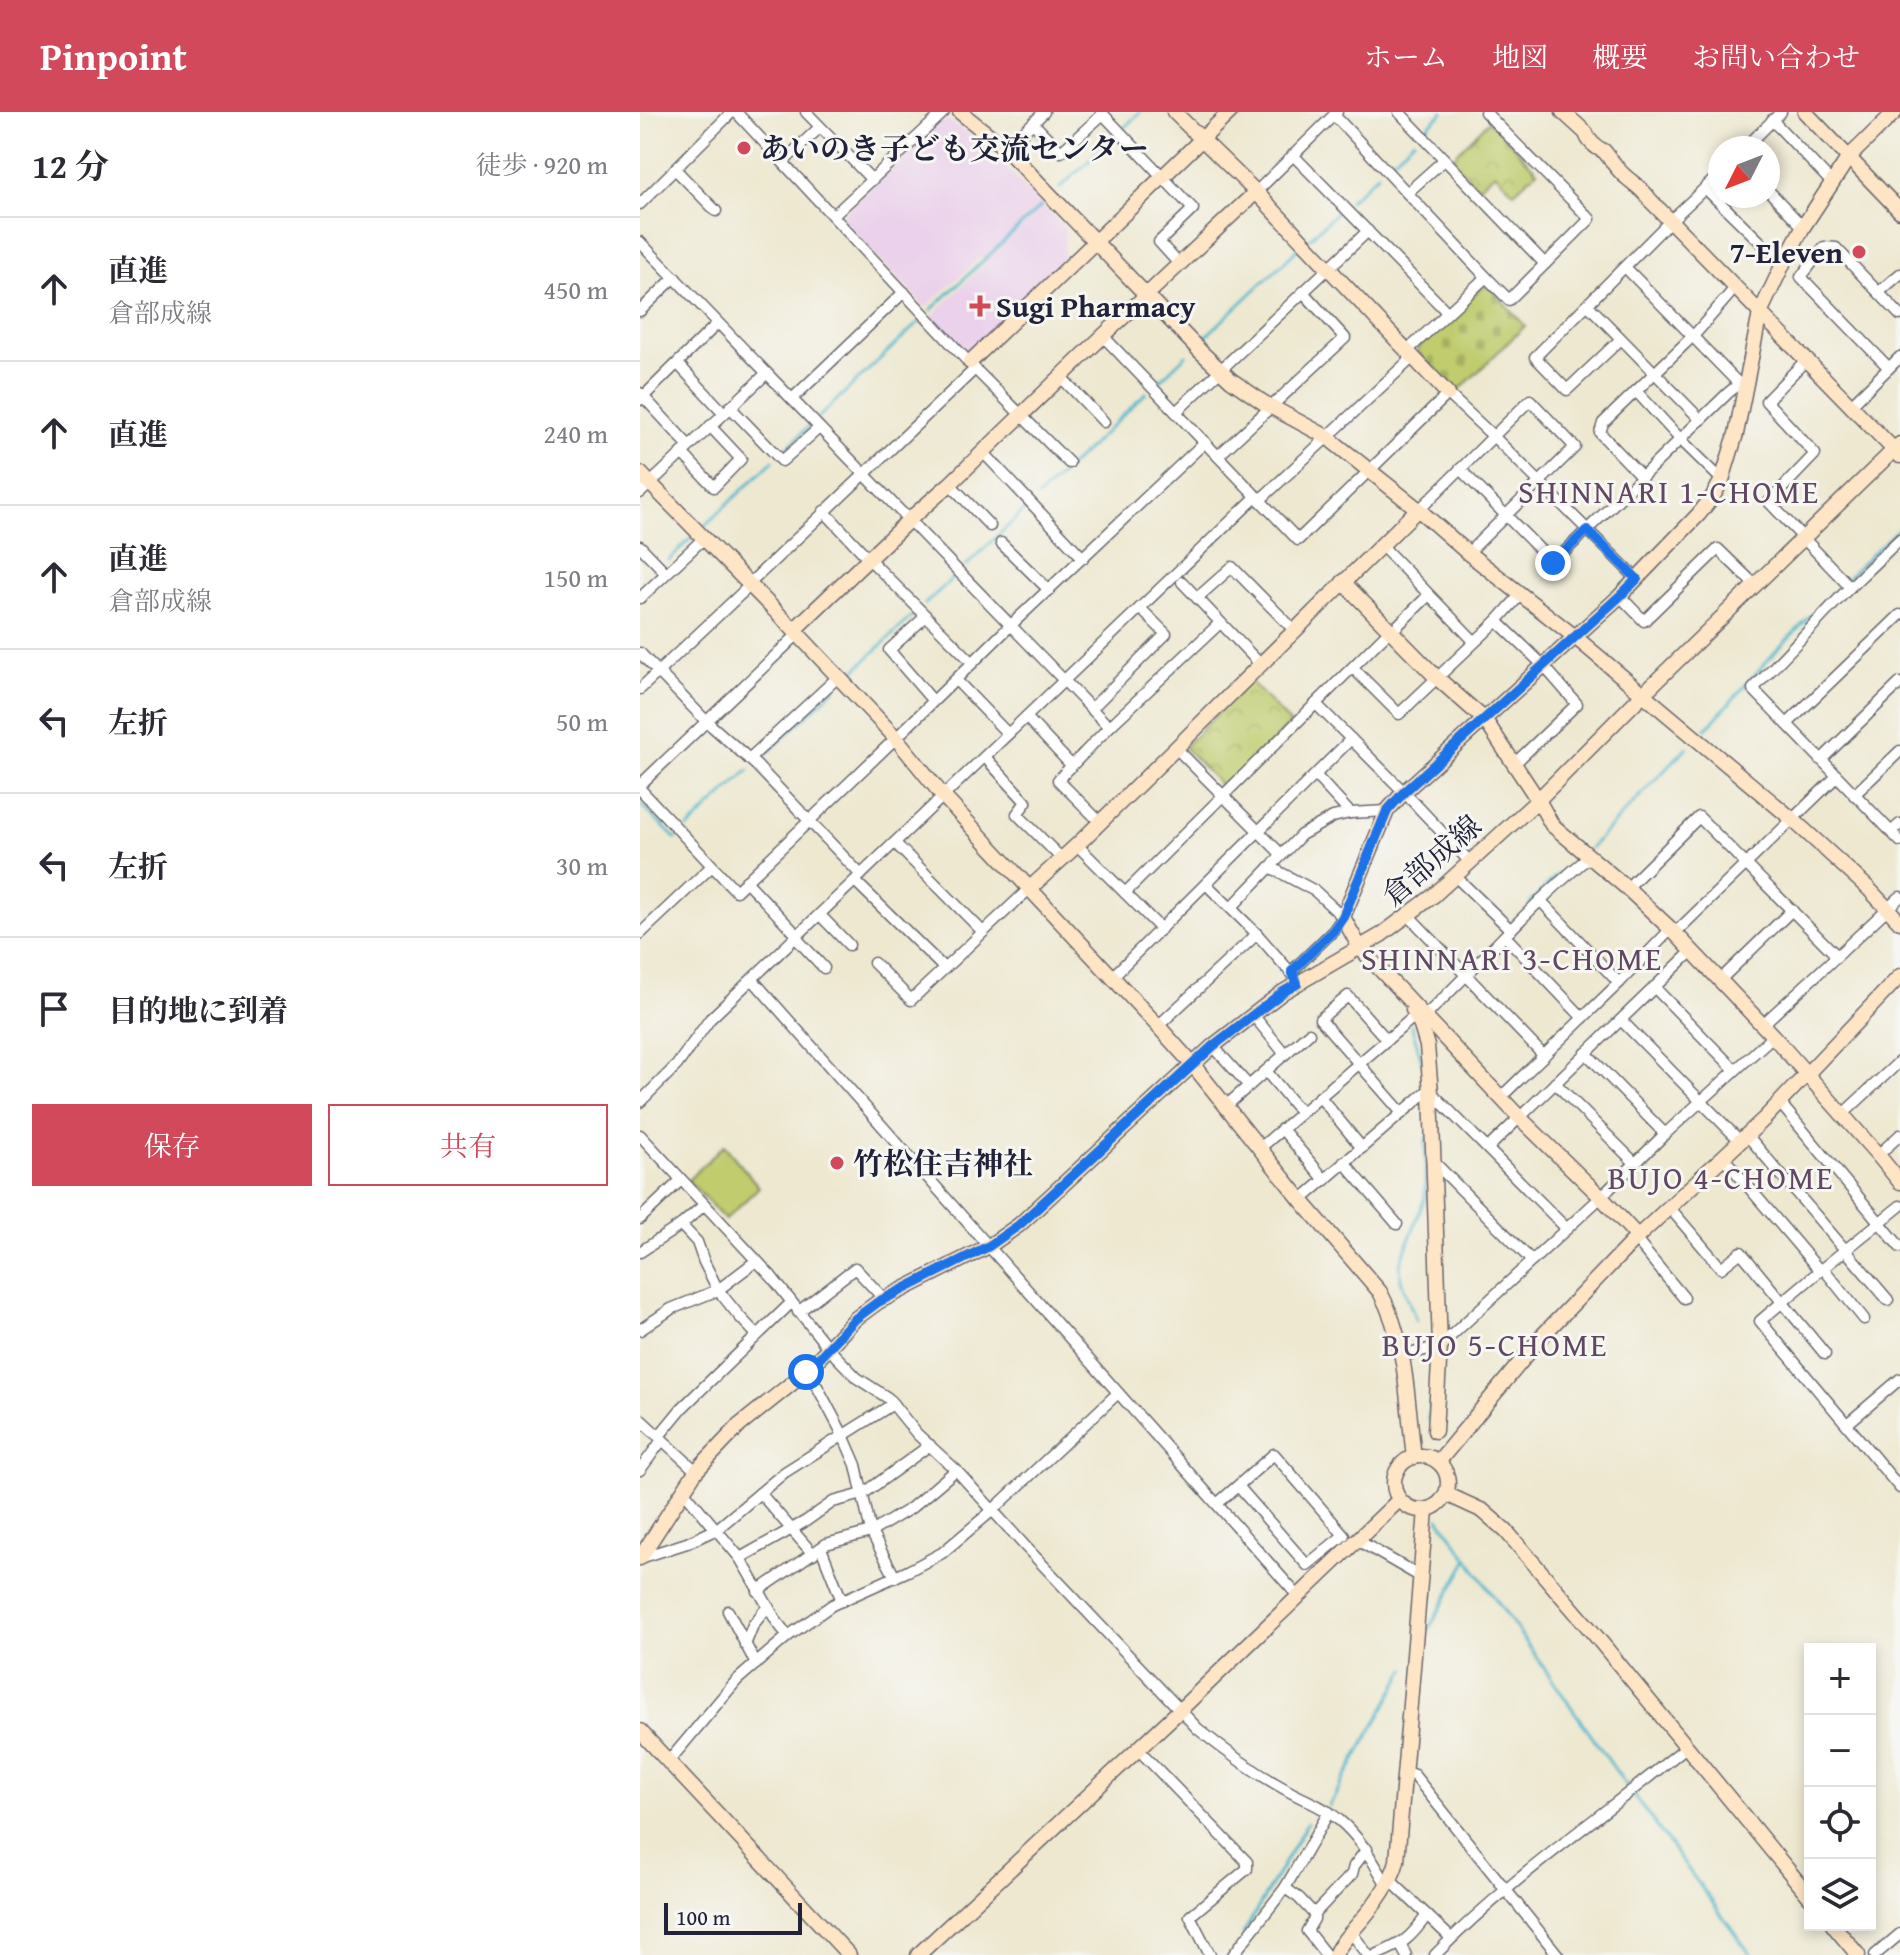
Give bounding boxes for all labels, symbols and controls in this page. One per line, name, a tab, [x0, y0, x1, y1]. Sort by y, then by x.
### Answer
text: Pinpoint	[40, 28, 187, 84]
text: ホーム	[1364, 36, 1448, 77]
text: 地図	[1492, 36, 1548, 77]
text: 概要	[1592, 36, 1648, 77]
text: お問い合わせ	[1692, 36, 1860, 77]
place label: あいのき子ども交流センター	[760, 126, 1149, 170]
north arrow	[1708, 136, 1780, 208]
marker: あいのき子ども交流センター	[735, 139, 753, 157]
text: 12 分	[32, 141, 109, 190]
text: 徒歩 · 920 m	[476, 145, 608, 184]
place label: 7-Eleven	[1729, 230, 1843, 274]
marker: 7-Eleven	[1850, 243, 1868, 261]
text: 直進	[108, 248, 168, 292]
icon: ahead	[32, 267, 76, 311]
text: 450 m	[543, 270, 608, 309]
place label: Sugi Pharmacy	[996, 284, 1196, 328]
text: 倉部成線	[108, 293, 212, 332]
marker: Sugi Pharmacy	[971, 297, 989, 315]
icon: ahead	[32, 411, 76, 455]
text: 直進	[108, 412, 168, 456]
text: 240 m	[543, 414, 608, 453]
district label: SHINNARI 1-CHOME	[1518, 468, 1820, 515]
text: 直進	[108, 536, 168, 580]
route end	[1535, 545, 1571, 581]
icon: ahead	[32, 555, 76, 599]
text: 150 m	[543, 558, 608, 597]
text: 倉部成線	[108, 581, 212, 620]
icon: left	[32, 699, 76, 743]
text: 左折	[108, 700, 168, 744]
text: 50 m	[556, 702, 608, 741]
street label: 倉部成線	[1371, 804, 1491, 916]
icon: left	[32, 843, 76, 887]
text: 左折	[108, 844, 168, 888]
text: 30 m	[556, 846, 608, 885]
district label: SHINNARI 3-CHOME	[1361, 935, 1663, 982]
icon: arrive	[32, 987, 76, 1031]
text: 目的地に到着	[108, 988, 288, 1032]
button: 保存	[32, 1104, 312, 1186]
button: 共有	[328, 1104, 608, 1186]
place label: 竹松住吉神社	[853, 1141, 1033, 1185]
marker: 竹松住吉神社	[828, 1154, 846, 1172]
district label: BUJO 4-CHOME	[1608, 1154, 1834, 1201]
district label: BUJO 5-CHOME	[1382, 1321, 1608, 1368]
route start	[788, 1354, 824, 1390]
map controls	[1804, 1643, 1876, 1931]
button: +	[1804, 1643, 1876, 1715]
button: −	[1804, 1715, 1876, 1787]
button: locate	[1804, 1787, 1876, 1859]
button: layers	[1804, 1859, 1876, 1931]
scale bar	[664, 1899, 802, 1935]
text: 100 m	[676, 1901, 731, 1933]

